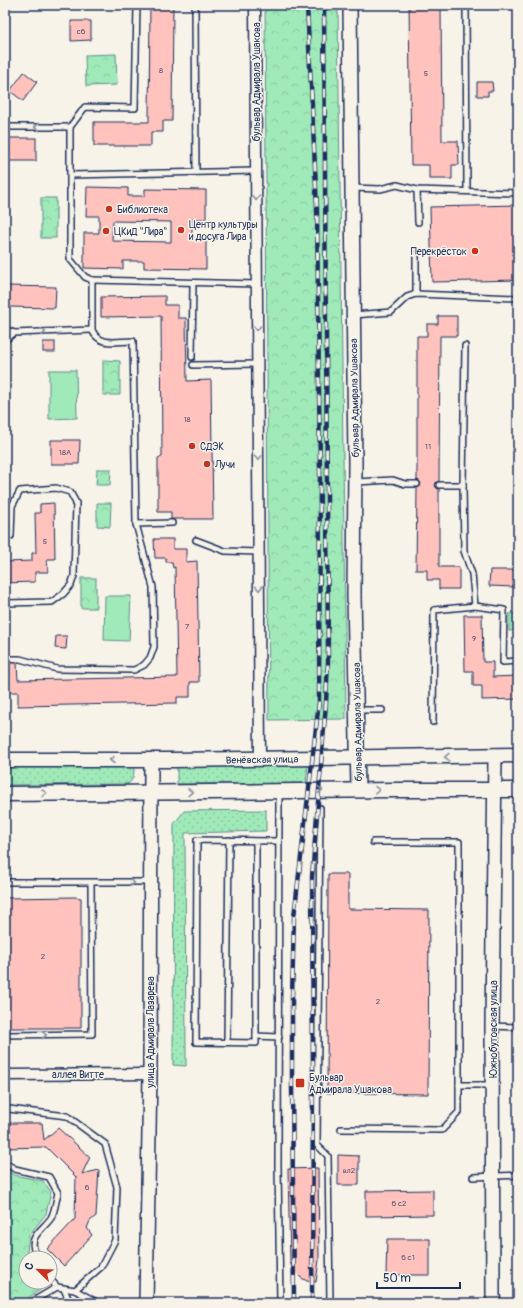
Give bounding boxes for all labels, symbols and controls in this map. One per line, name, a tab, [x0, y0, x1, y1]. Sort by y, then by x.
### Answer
street label: бульвар Адмирала Ушакова	[251, 22, 263, 142]
house number: с6	[77, 27, 86, 36]
house number: 8	[159, 66, 163, 75]
house number: 5	[424, 69, 428, 78]
one-way arrow	[34, 123, 40, 131]
one-way arrow	[252, 195, 260, 201]
marker: Библиотека	[104, 204, 114, 214]
place label: Библиотека	[117, 204, 168, 216]
place label: Центр культуры и досуга Лира	[189, 219, 258, 243]
marker: Центр культуры и досуга Лира	[176, 225, 186, 235]
marker: ЦКиД "Лира"	[101, 226, 111, 236]
place label: ЦКиД "Лира"	[114, 226, 167, 238]
place label: Перекрёсток	[411, 246, 467, 258]
marker: Перекрёсток	[470, 246, 480, 256]
one-way arrow	[253, 325, 261, 331]
one-way arrow	[40, 328, 46, 336]
street label: бульвар Адмирала Ушакова	[348, 338, 362, 458]
house number: 18	[183, 415, 191, 424]
marker: СДЭК	[187, 441, 197, 451]
place label: СДЭК	[200, 441, 224, 453]
house number: 11	[425, 442, 431, 451]
house number: 18А	[59, 448, 71, 457]
one-way arrow	[254, 455, 262, 461]
marker: Лучи	[202, 459, 212, 469]
place label: Лучи	[214, 459, 235, 471]
house number: 5	[43, 537, 47, 546]
one-way arrow	[255, 585, 263, 591]
house number: 7	[185, 622, 190, 631]
house number: 9	[472, 634, 476, 643]
street label: бульвар Адмирала Ушакова	[351, 662, 365, 782]
one-way arrow	[444, 752, 450, 761]
street label: Венёвская улица	[226, 753, 299, 767]
one-way arrow	[109, 756, 115, 764]
one-way arrow	[317, 786, 323, 794]
one-way arrow	[374, 786, 380, 794]
one-way arrow	[187, 788, 193, 796]
one-way arrow	[41, 789, 47, 797]
one-way arrow	[129, 879, 135, 887]
house number: 2	[41, 952, 46, 961]
street label: улица Адмирала Лазарева	[145, 976, 157, 1089]
street label: Южнобутовская улица	[488, 980, 500, 1078]
house number: 2	[376, 997, 381, 1006]
one-way arrow	[41, 1030, 47, 1039]
street label: аллея Витте	[52, 1069, 104, 1081]
place label: Бульвар Адмирала Ушакова	[309, 1072, 392, 1096]
marker: Бульвар Адмирала Ушакова	[294, 1077, 306, 1089]
house number: вл2	[343, 1166, 356, 1175]
house number: 6	[85, 1183, 90, 1192]
house number: 6 с2	[392, 1199, 407, 1208]
north arrow	[18, 1250, 58, 1290]
house number: 6 с1	[401, 1253, 415, 1262]
text: С	[22, 1260, 37, 1272]
scale bar	[377, 1264, 460, 1290]
text: 50 m	[383, 1271, 411, 1286]

